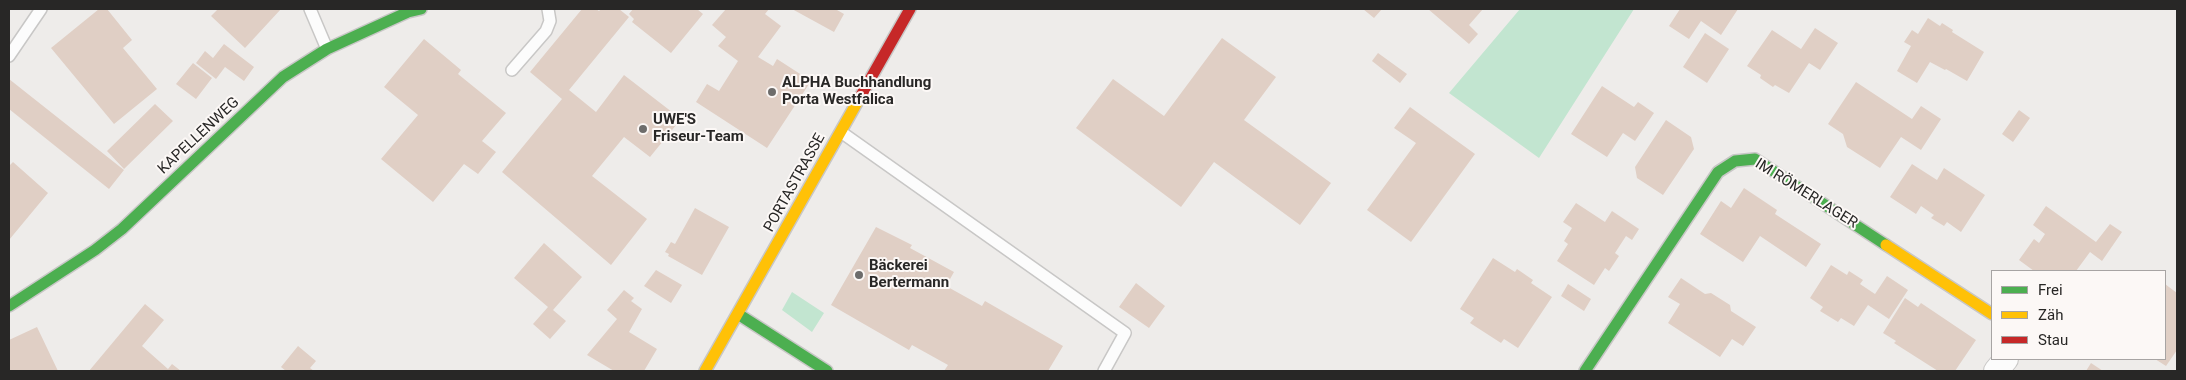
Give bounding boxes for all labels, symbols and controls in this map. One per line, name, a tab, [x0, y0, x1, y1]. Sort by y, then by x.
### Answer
place label: ALPHA Buchhandlung Porta Westfalica	[782, 74, 931, 109]
marker: ALPHA Buchhandlung Porta Westfalica	[766, 86, 778, 98]
street label: KAPELLENWEG	[155, 94, 243, 178]
place label: UWE'S Friseur-Team	[653, 111, 744, 146]
marker: UWE'S Friseur-Team	[637, 123, 649, 135]
street label: PORTASTRASSE	[761, 131, 829, 235]
street label: IM RÖMERLAGER	[1752, 155, 1860, 233]
place label: Bäckerei Bertermann	[869, 257, 949, 292]
marker: Bäckerei Bertermann	[853, 269, 865, 281]
legend	[1991, 270, 2166, 360]
text: Frei	[2038, 281, 2063, 299]
text: Zäh	[2038, 306, 2063, 324]
text: Stau	[2038, 331, 2068, 349]

